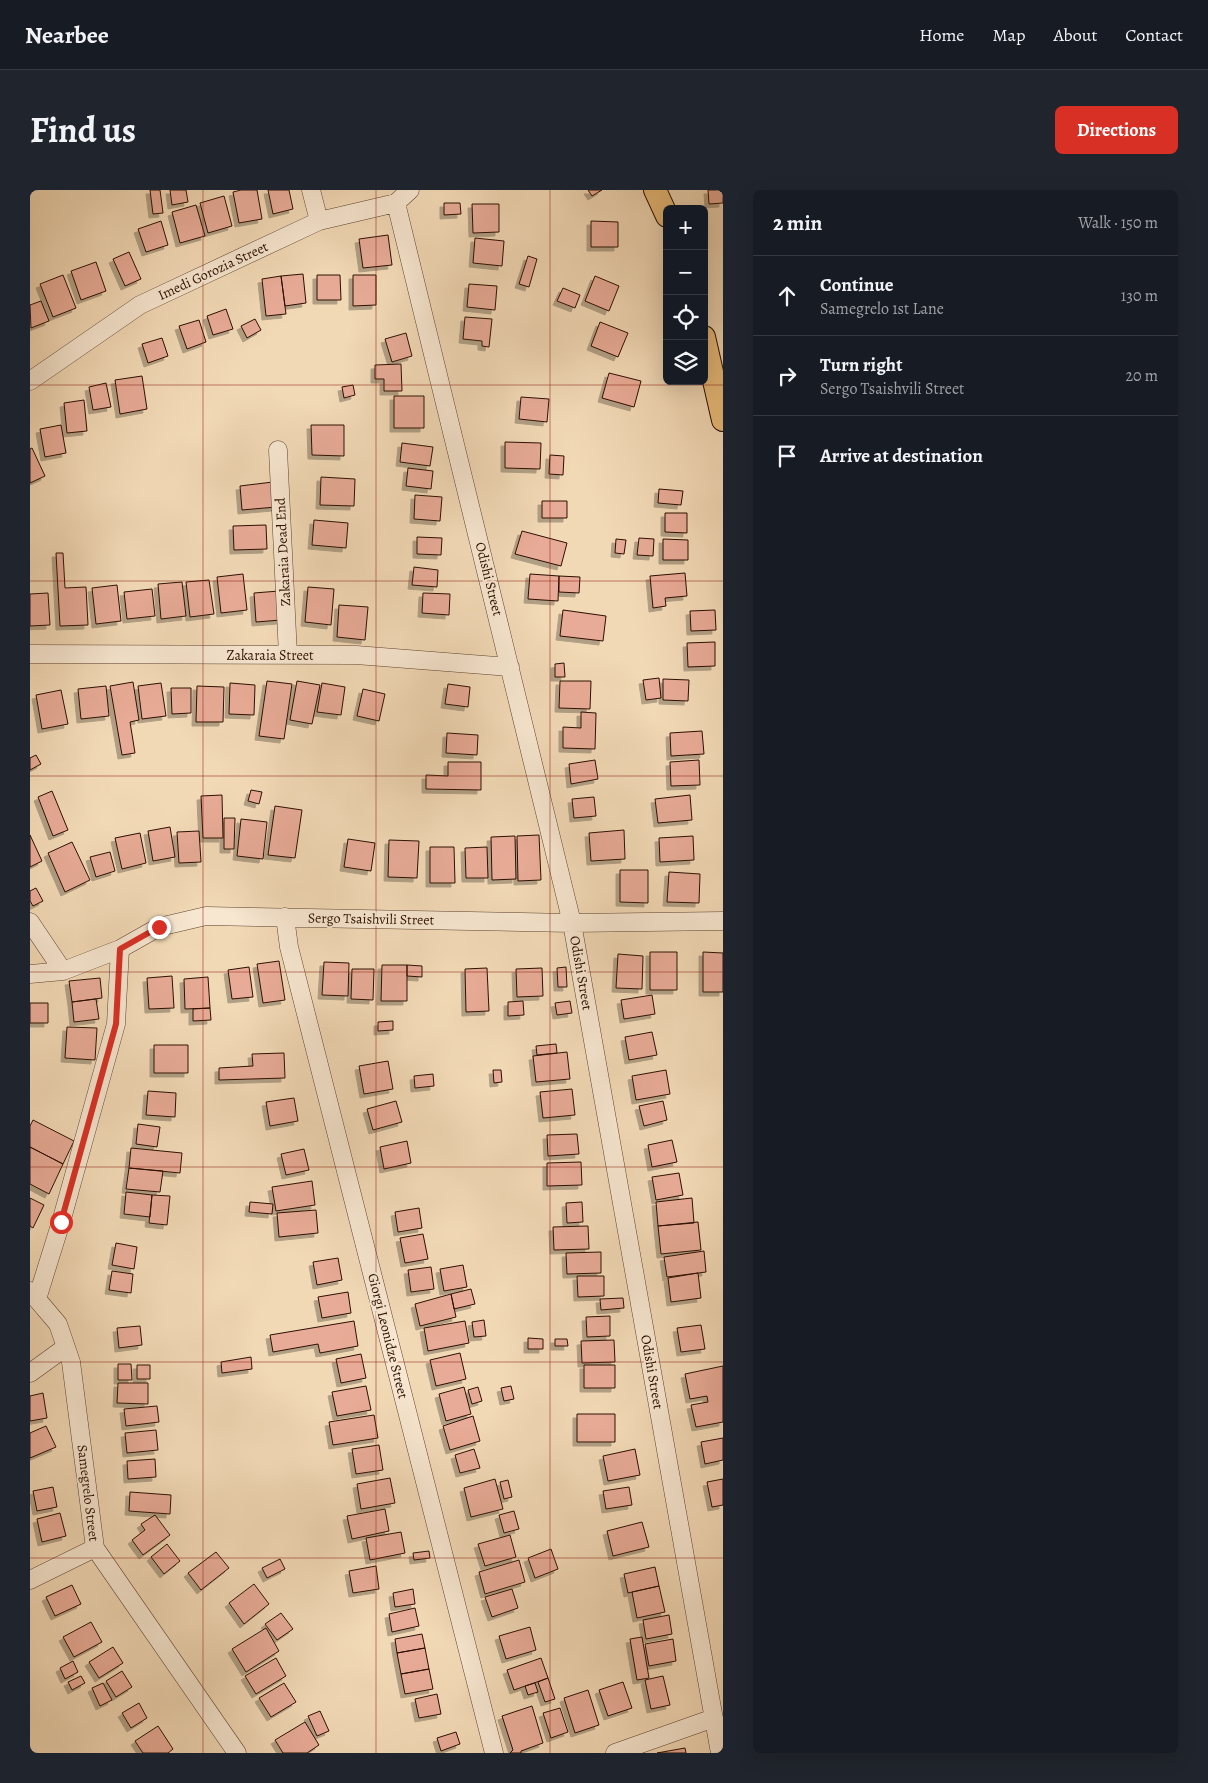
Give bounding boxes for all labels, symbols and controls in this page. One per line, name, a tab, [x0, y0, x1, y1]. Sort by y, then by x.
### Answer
text: Nearbee	[25, 19, 109, 51]
text: Home	[919, 23, 964, 47]
text: Map	[992, 23, 1025, 47]
text: About	[1053, 23, 1097, 47]
text: Contact	[1125, 23, 1183, 47]
text: Find us	[30, 106, 136, 154]
button: Directions	[1055, 106, 1178, 154]
map controls	[663, 205, 708, 385]
button: +	[663, 205, 708, 250]
text: 2 min	[773, 209, 822, 237]
text: Walk · 150 m	[1078, 212, 1158, 234]
street label: Imedi Gorozia Street	[155, 237, 271, 305]
button: −	[663, 250, 708, 295]
text: Continue	[820, 272, 894, 298]
icon: ahead	[773, 282, 801, 310]
text: 130 m	[1121, 285, 1158, 307]
button: locate	[663, 295, 708, 340]
text: Samegrelo 1st Lane	[820, 298, 944, 320]
button: layers	[663, 340, 708, 385]
text: Turn right	[820, 352, 902, 378]
icon: right	[773, 362, 801, 390]
text: 20 m	[1125, 365, 1158, 387]
text: Sergo Tsaishvili Street	[820, 378, 964, 400]
icon: arrive	[773, 442, 801, 470]
text: Arrive at destination	[820, 443, 983, 469]
street label: Zakaraia Dead End	[271, 497, 295, 607]
street label: Odishi Street	[471, 540, 507, 618]
street label: Zakaraia Street	[226, 646, 314, 665]
street label: Sergo Tsaishvili Street	[308, 908, 435, 930]
route end	[148, 916, 171, 939]
street label: Odishi Street	[565, 934, 597, 1012]
route start	[50, 1211, 73, 1234]
street label: Giorgi Leonidze Street	[363, 1271, 413, 1401]
street label: Odishi Street	[636, 1333, 668, 1411]
street label: Samegrelo Street	[73, 1443, 103, 1543]

